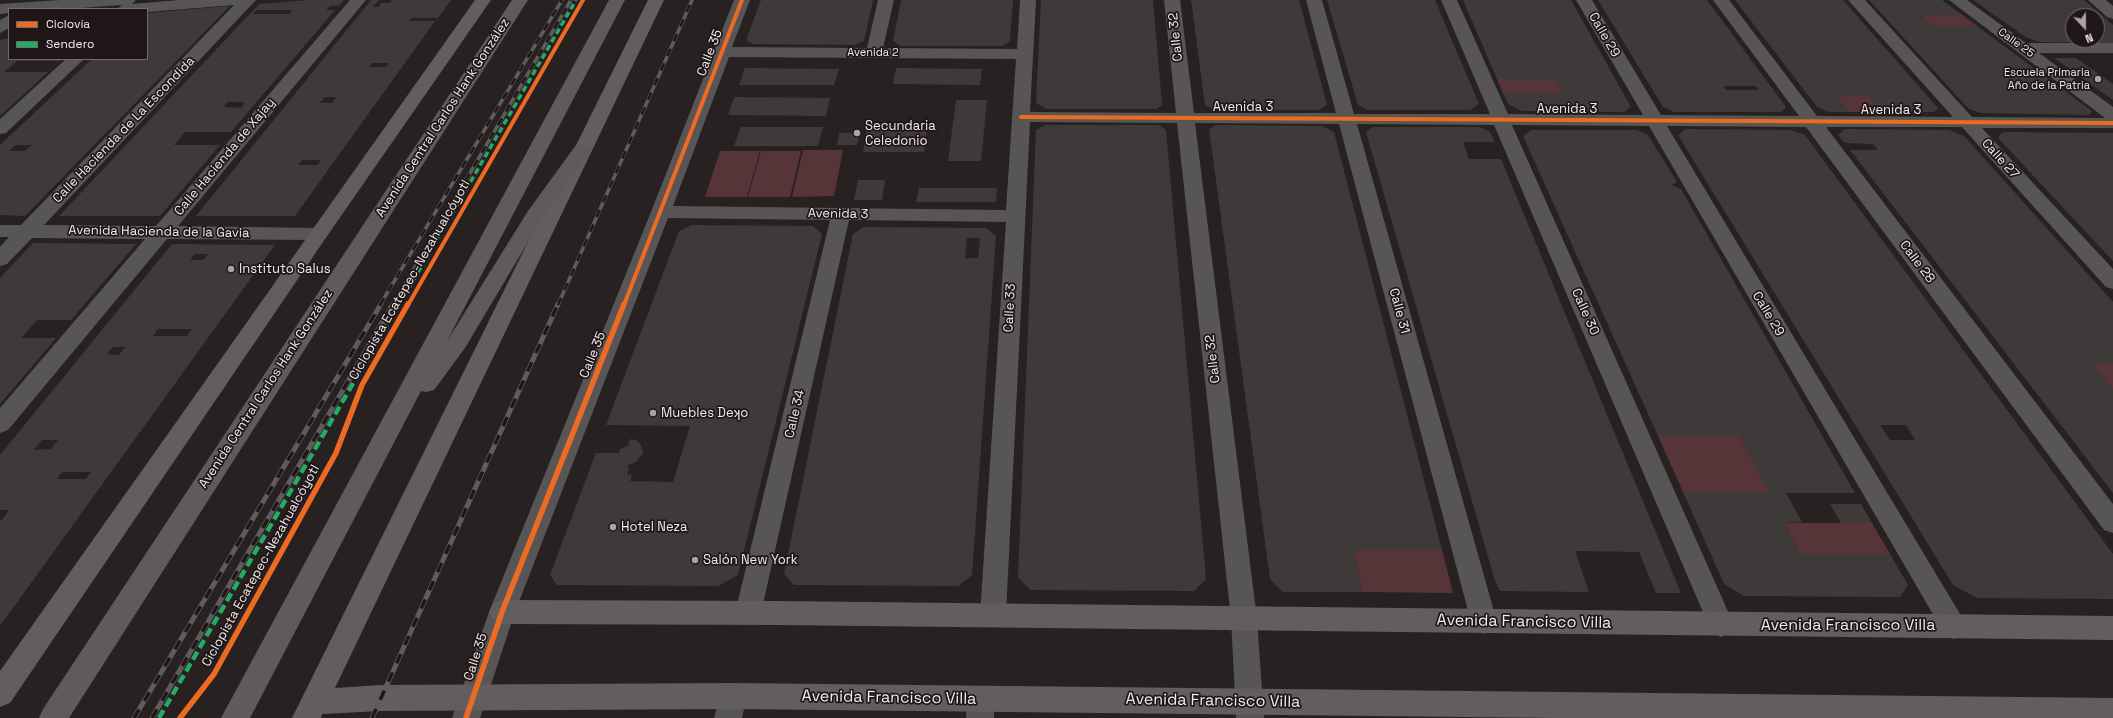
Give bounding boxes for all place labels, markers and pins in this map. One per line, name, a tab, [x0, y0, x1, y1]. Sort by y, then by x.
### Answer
place label: Escuela Primaria Año de la Patria	[2004, 66, 2090, 92]
marker: Escuela Primaria Año de la Patria	[2093, 74, 2103, 84]
place label: Secundaria Celedonio	[865, 118, 936, 149]
marker: Secundaria Celedonio	[852, 128, 862, 138]
place label: Instituto Salus	[239, 261, 331, 277]
marker: Instituto Salus	[226, 264, 236, 274]
place label: Muebles Deʞo	[661, 405, 748, 421]
marker: Muebles Deʞo	[648, 408, 658, 418]
place label: Hotel Neza	[621, 519, 688, 535]
marker: Hotel Neza	[608, 522, 618, 532]
place label: Salón New York	[703, 552, 798, 568]
marker: Salón New York	[690, 555, 700, 565]

